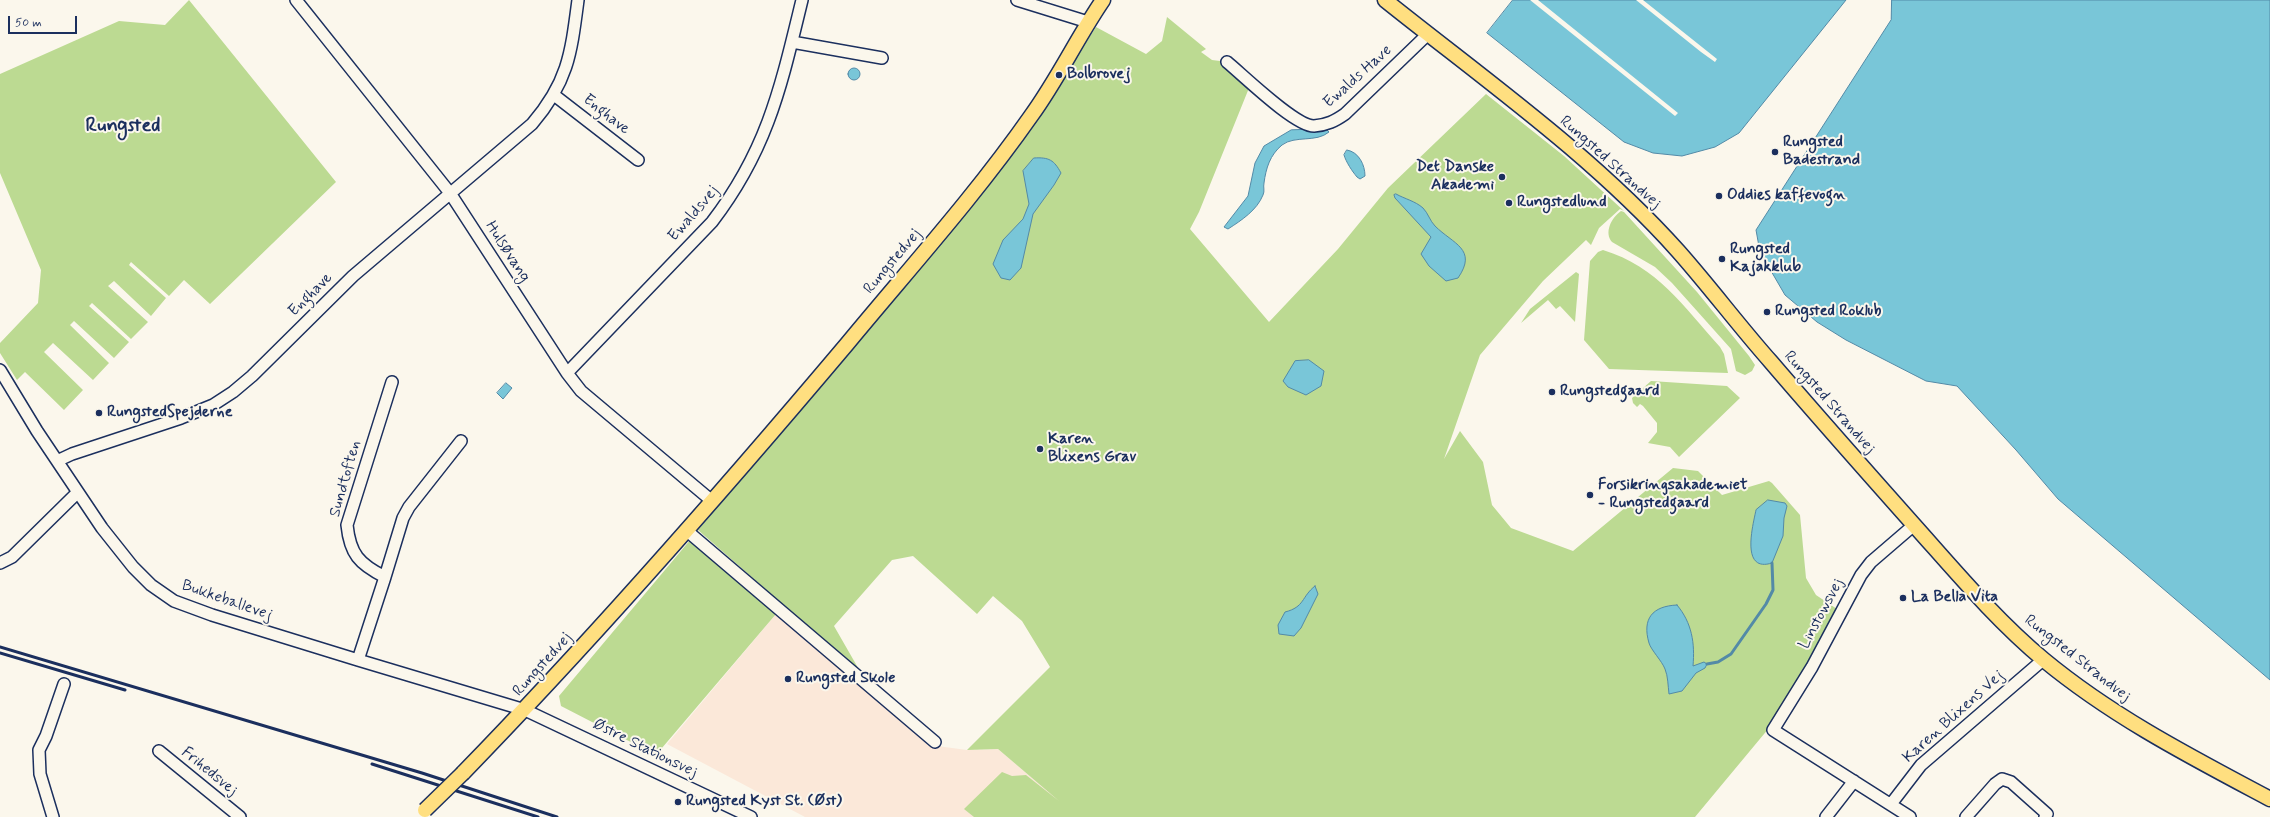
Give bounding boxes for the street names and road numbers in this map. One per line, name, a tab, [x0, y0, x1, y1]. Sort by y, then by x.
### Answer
street label: Ewalds Have	[1320, 41, 1396, 113]
street label: Enghave	[579, 91, 633, 139]
street label: Rungsted Strandvej	[1555, 112, 1665, 214]
street label: Ewaldsvej	[665, 182, 723, 246]
street label: Hulsøvang	[480, 218, 534, 286]
street label: Rungstedvej	[860, 225, 926, 299]
street label: Enghave	[285, 269, 337, 321]
street label: Rungsted Strandvej	[1779, 348, 1879, 458]
street label: Sundtoften	[326, 439, 366, 519]
street label: Linstowsvej	[1795, 575, 1849, 653]
street label: Bukkeballevej	[179, 576, 275, 626]
street label: Rungsted Strandvej	[2020, 611, 2134, 707]
street label: Rungstedvej	[509, 629, 577, 701]
street label: Karen Blixens Vej	[1899, 666, 2009, 768]
street label: Østre Stationsvej	[589, 715, 701, 783]
street label: Frihedsvej	[177, 743, 241, 801]

